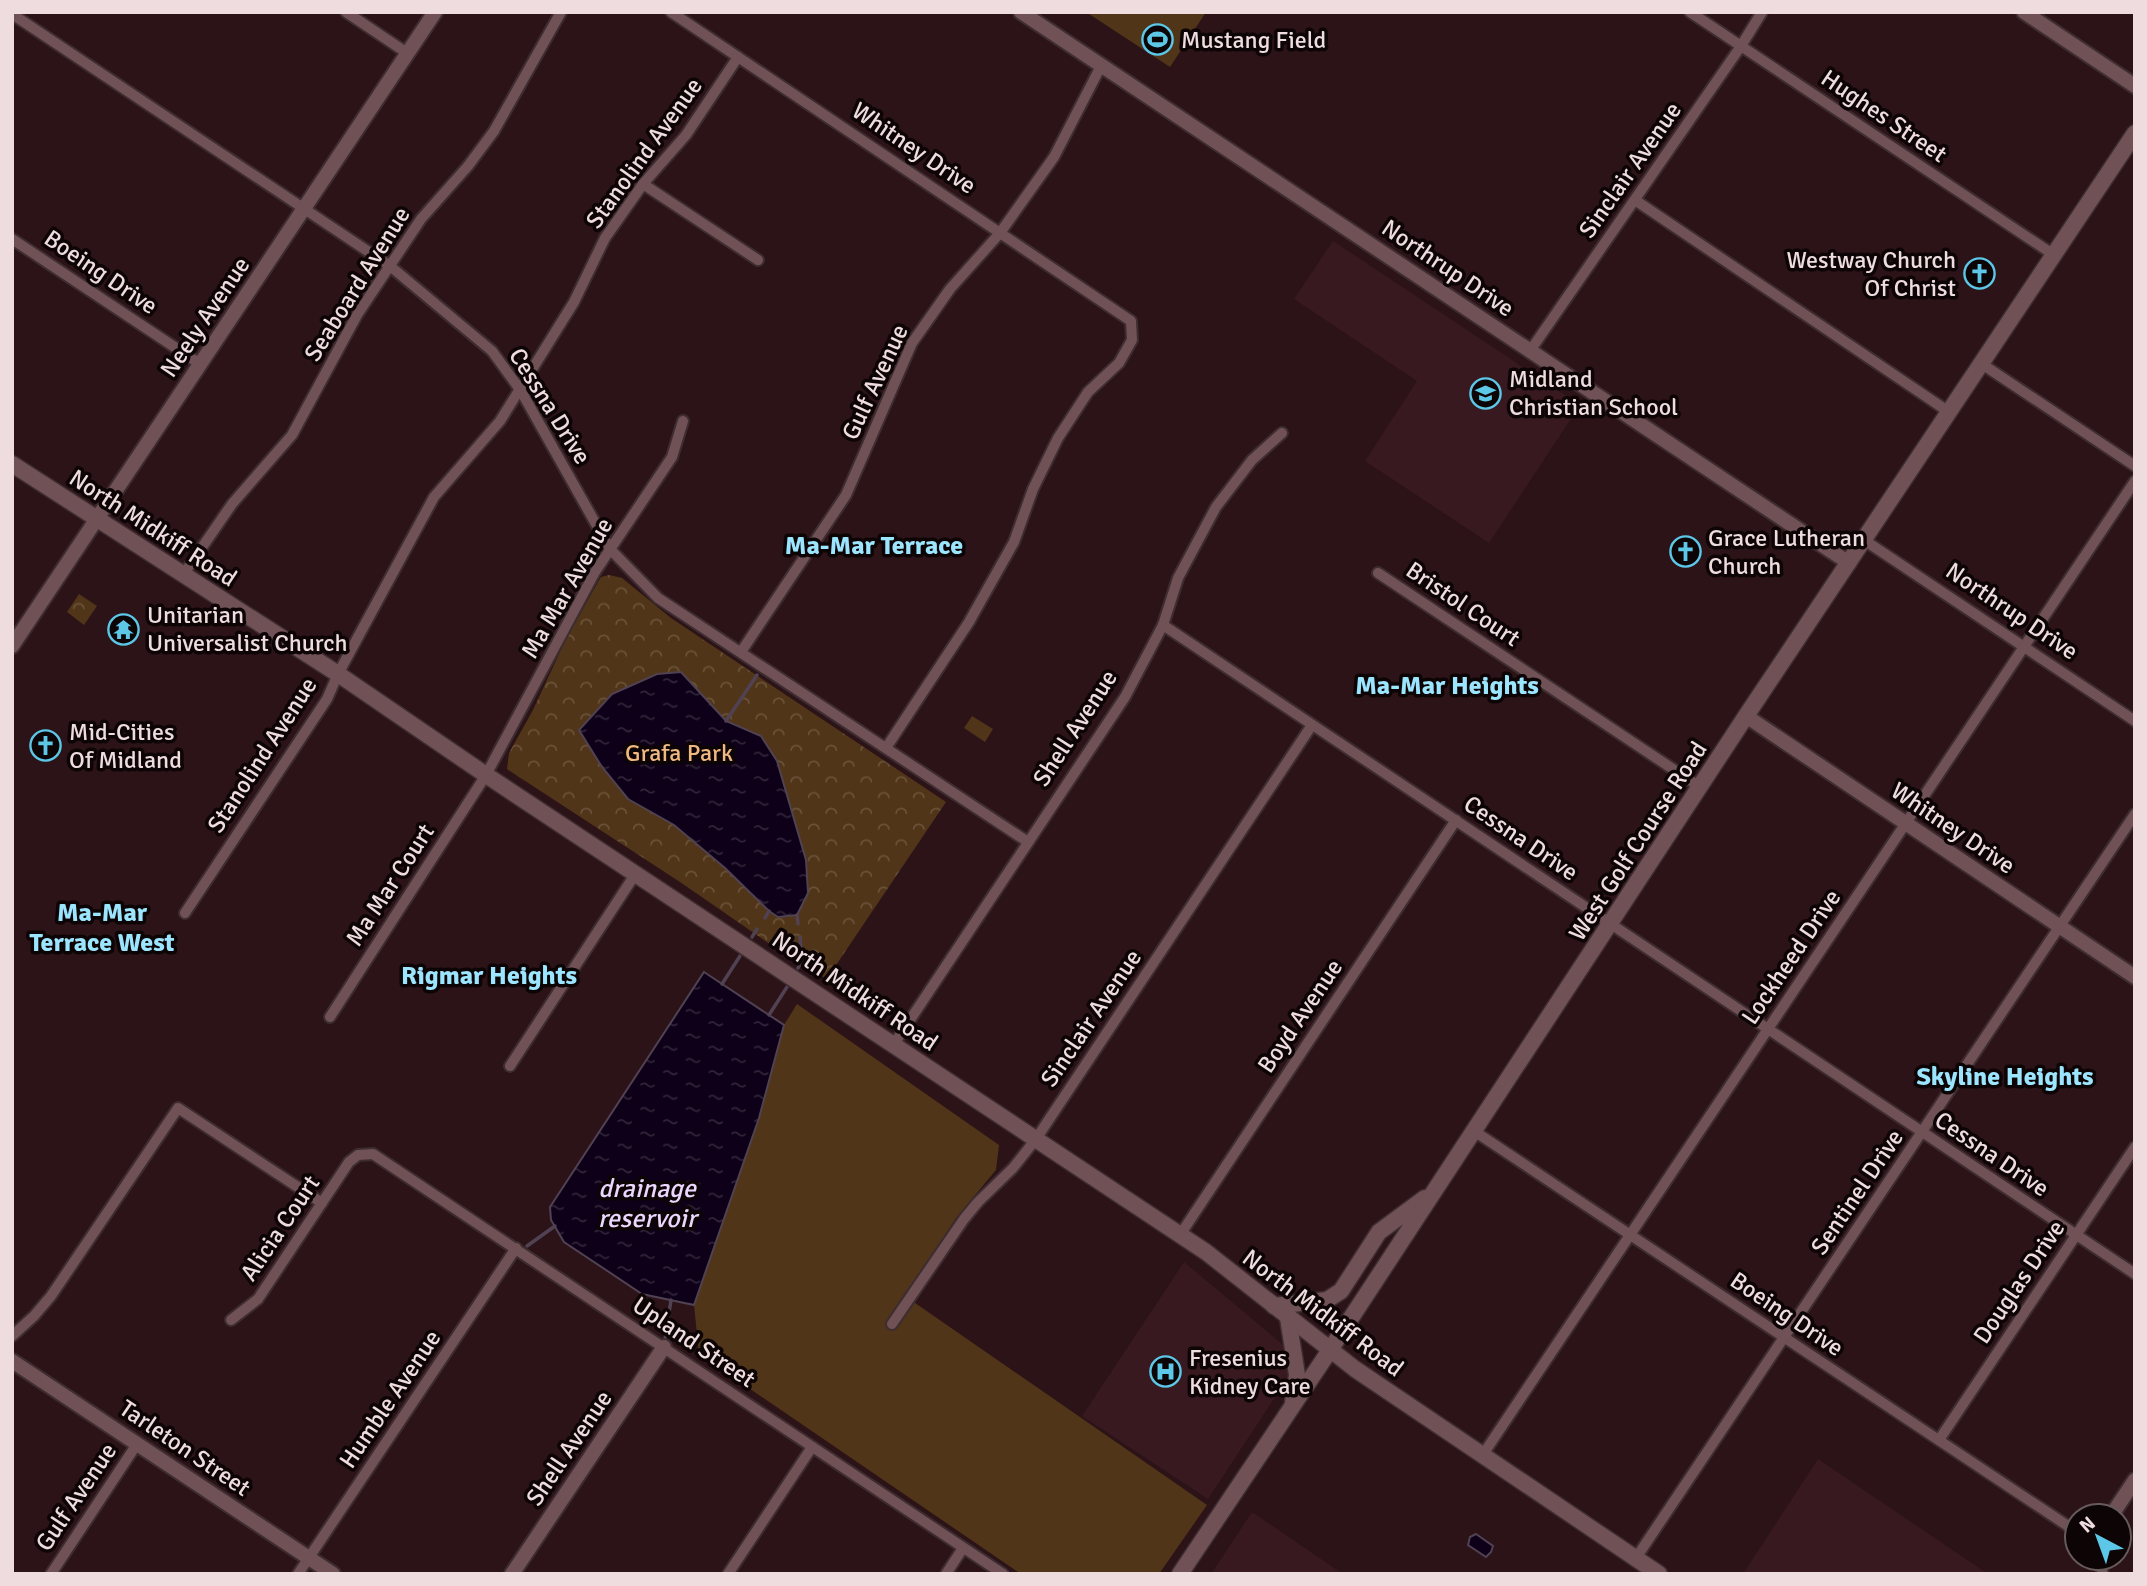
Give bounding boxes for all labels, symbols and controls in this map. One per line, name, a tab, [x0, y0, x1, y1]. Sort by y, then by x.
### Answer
sports icon: Mustang Field	[1141, 23, 1175, 57]
place label: Mustang Field	[1181, 25, 1326, 55]
street label: Hughes Street	[1815, 63, 1953, 169]
street label: Stanolind Avenue	[579, 72, 709, 234]
street label: Whitney Drive	[846, 96, 982, 200]
street label: Sinclair Avenue	[1572, 96, 1688, 244]
street label: Seaboard Avenue	[298, 201, 416, 367]
street label: Northrup Drive	[1376, 213, 1520, 323]
street label: Boeing Drive	[39, 223, 163, 321]
place label: Westway Church Of Christ	[1787, 245, 1956, 303]
street label: Neely Avenue	[154, 251, 256, 383]
church icon: Westway Church Of Christ	[1962, 257, 1996, 291]
street label: Gulf Avenue	[835, 320, 915, 444]
street label: Cessna Drive	[502, 342, 598, 470]
place label: Midland Christian School	[1509, 364, 1678, 422]
school or university icon: Midland Christian School	[1469, 376, 1503, 410]
street label: North Midkiff Road	[64, 463, 242, 593]
street label: Ma Mar Avenue	[515, 512, 619, 664]
place label: Grace Lutheran Church	[1708, 523, 1865, 581]
district label: Ma-Mar Terrace	[785, 530, 963, 562]
church icon: Grace Lutheran Church	[1668, 535, 1702, 569]
street label: Bristol Court	[1400, 555, 1526, 653]
street label: Northrup Drive	[1940, 556, 2084, 666]
place label: Unitarian Universalist Church	[147, 600, 348, 658]
temple icon: Unitarian Universalist Church	[107, 612, 141, 646]
street label: Shell Avenue	[1026, 664, 1124, 792]
district label: Ma-Mar Heights	[1355, 670, 1539, 702]
street label: Stanolind Avenue	[201, 672, 323, 838]
place label: Mid-Cities Of Midland	[69, 717, 182, 775]
church icon: Mid-Cities Of Midland	[29, 729, 63, 763]
street label: West Golf Course Road	[1562, 736, 1714, 946]
park label: Grafa Park	[625, 738, 733, 768]
street label: Whitney Drive	[1885, 776, 2021, 880]
street label: Cessna Drive	[1458, 789, 1584, 887]
street label: Ma Mar Court	[339, 818, 441, 952]
street label: Lockheed Drive	[1735, 884, 1847, 1030]
district label: Ma-Mar Terrace West	[30, 897, 175, 959]
street label: North Midkiff Road	[766, 924, 944, 1058]
street label: Sinclair Avenue	[1034, 944, 1148, 1092]
street label: Boyd Avenue	[1251, 953, 1349, 1079]
district label: Rigmar Heights	[401, 960, 577, 992]
district label: Skyline Heights	[1916, 1061, 2094, 1093]
street label: Cessna Drive	[1929, 1105, 2055, 1203]
street label: Sentinel Drive	[1804, 1124, 1910, 1260]
street label: Alicia Court	[234, 1169, 326, 1287]
water label: drainage reservoir	[598, 1173, 700, 1235]
street label: Douglas Drive	[1967, 1215, 2071, 1349]
street label: North Midkiff Road	[1237, 1243, 1409, 1383]
street label: Boeing Drive	[1725, 1265, 1849, 1363]
street label: Upland Street	[627, 1290, 761, 1394]
street label: Humble Avenue	[333, 1324, 447, 1474]
place label: Fresenius Kidney Care	[1189, 1343, 1311, 1401]
hospital icon: Fresenius Kidney Care	[1149, 1355, 1183, 1389]
street label: Shell Avenue	[519, 1385, 619, 1511]
street label: Tarleton Street	[114, 1393, 256, 1503]
street label: Gulf Avenue	[29, 1437, 123, 1557]
north arrow	[2063, 1502, 2133, 1572]
text: N	[2075, 1512, 2100, 1538]

